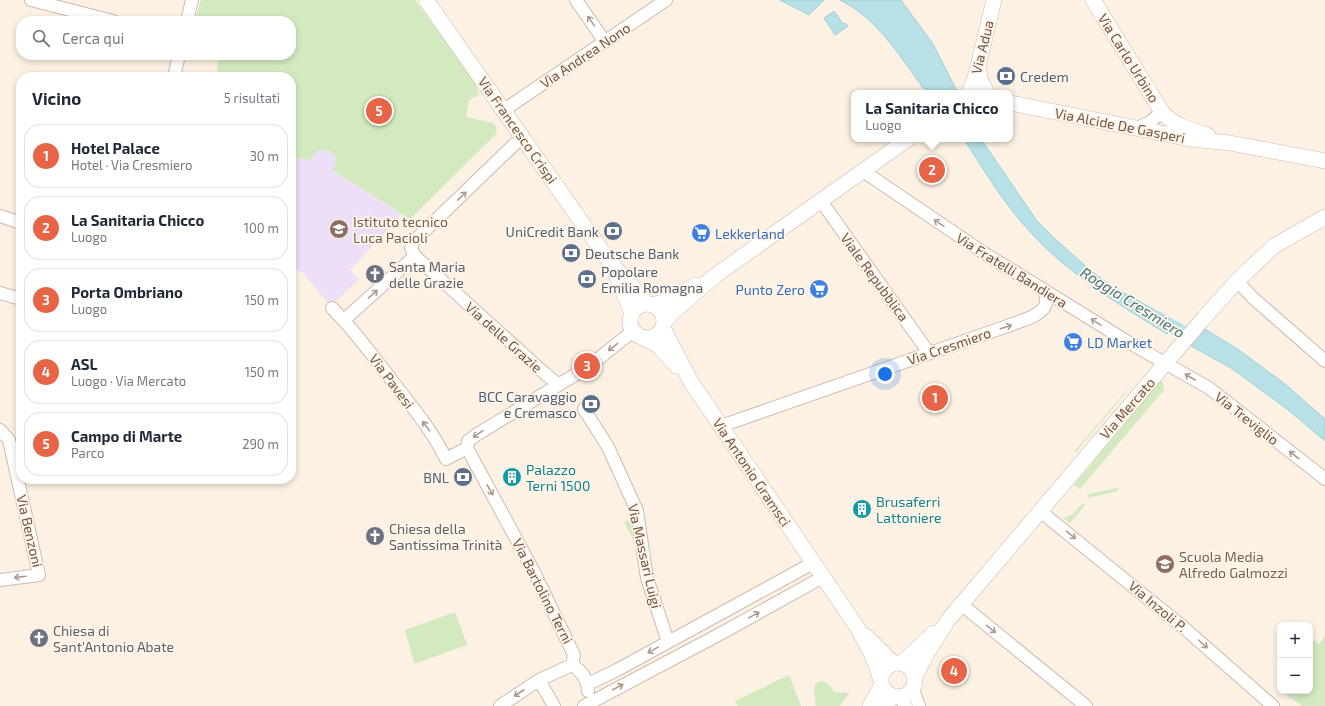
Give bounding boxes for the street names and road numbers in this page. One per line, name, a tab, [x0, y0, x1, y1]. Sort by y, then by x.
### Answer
street label: Via Carlo Urbino	[1095, 10, 1163, 106]
street label: Via Adua	[967, 18, 997, 76]
street label: Via Andrea Nono	[537, 19, 633, 91]
street label: Via Francesco Crispi	[475, 73, 561, 187]
street label: Via Alcide De Gasperi	[1053, 104, 1187, 146]
street label: Via Fratelli Bandiera	[953, 229, 1071, 311]
street label: Viale Repubblica	[837, 230, 913, 324]
street label: Via delle Grazie	[462, 298, 546, 376]
street label: Via Cresmiero	[905, 324, 993, 368]
street label: Via Pavesi	[366, 350, 418, 412]
street label: Via Mercato	[1096, 374, 1158, 442]
street label: Via Treviglio	[1212, 388, 1282, 448]
street label: Via Antonio Gramsci	[709, 415, 795, 529]
street label: Via Benzoni	[13, 493, 47, 569]
street label: Via Massari Luigi	[625, 502, 665, 610]
street label: Via Bartolino Terni	[509, 536, 577, 646]
street label: Via Inzoli P.	[1125, 577, 1191, 635]

